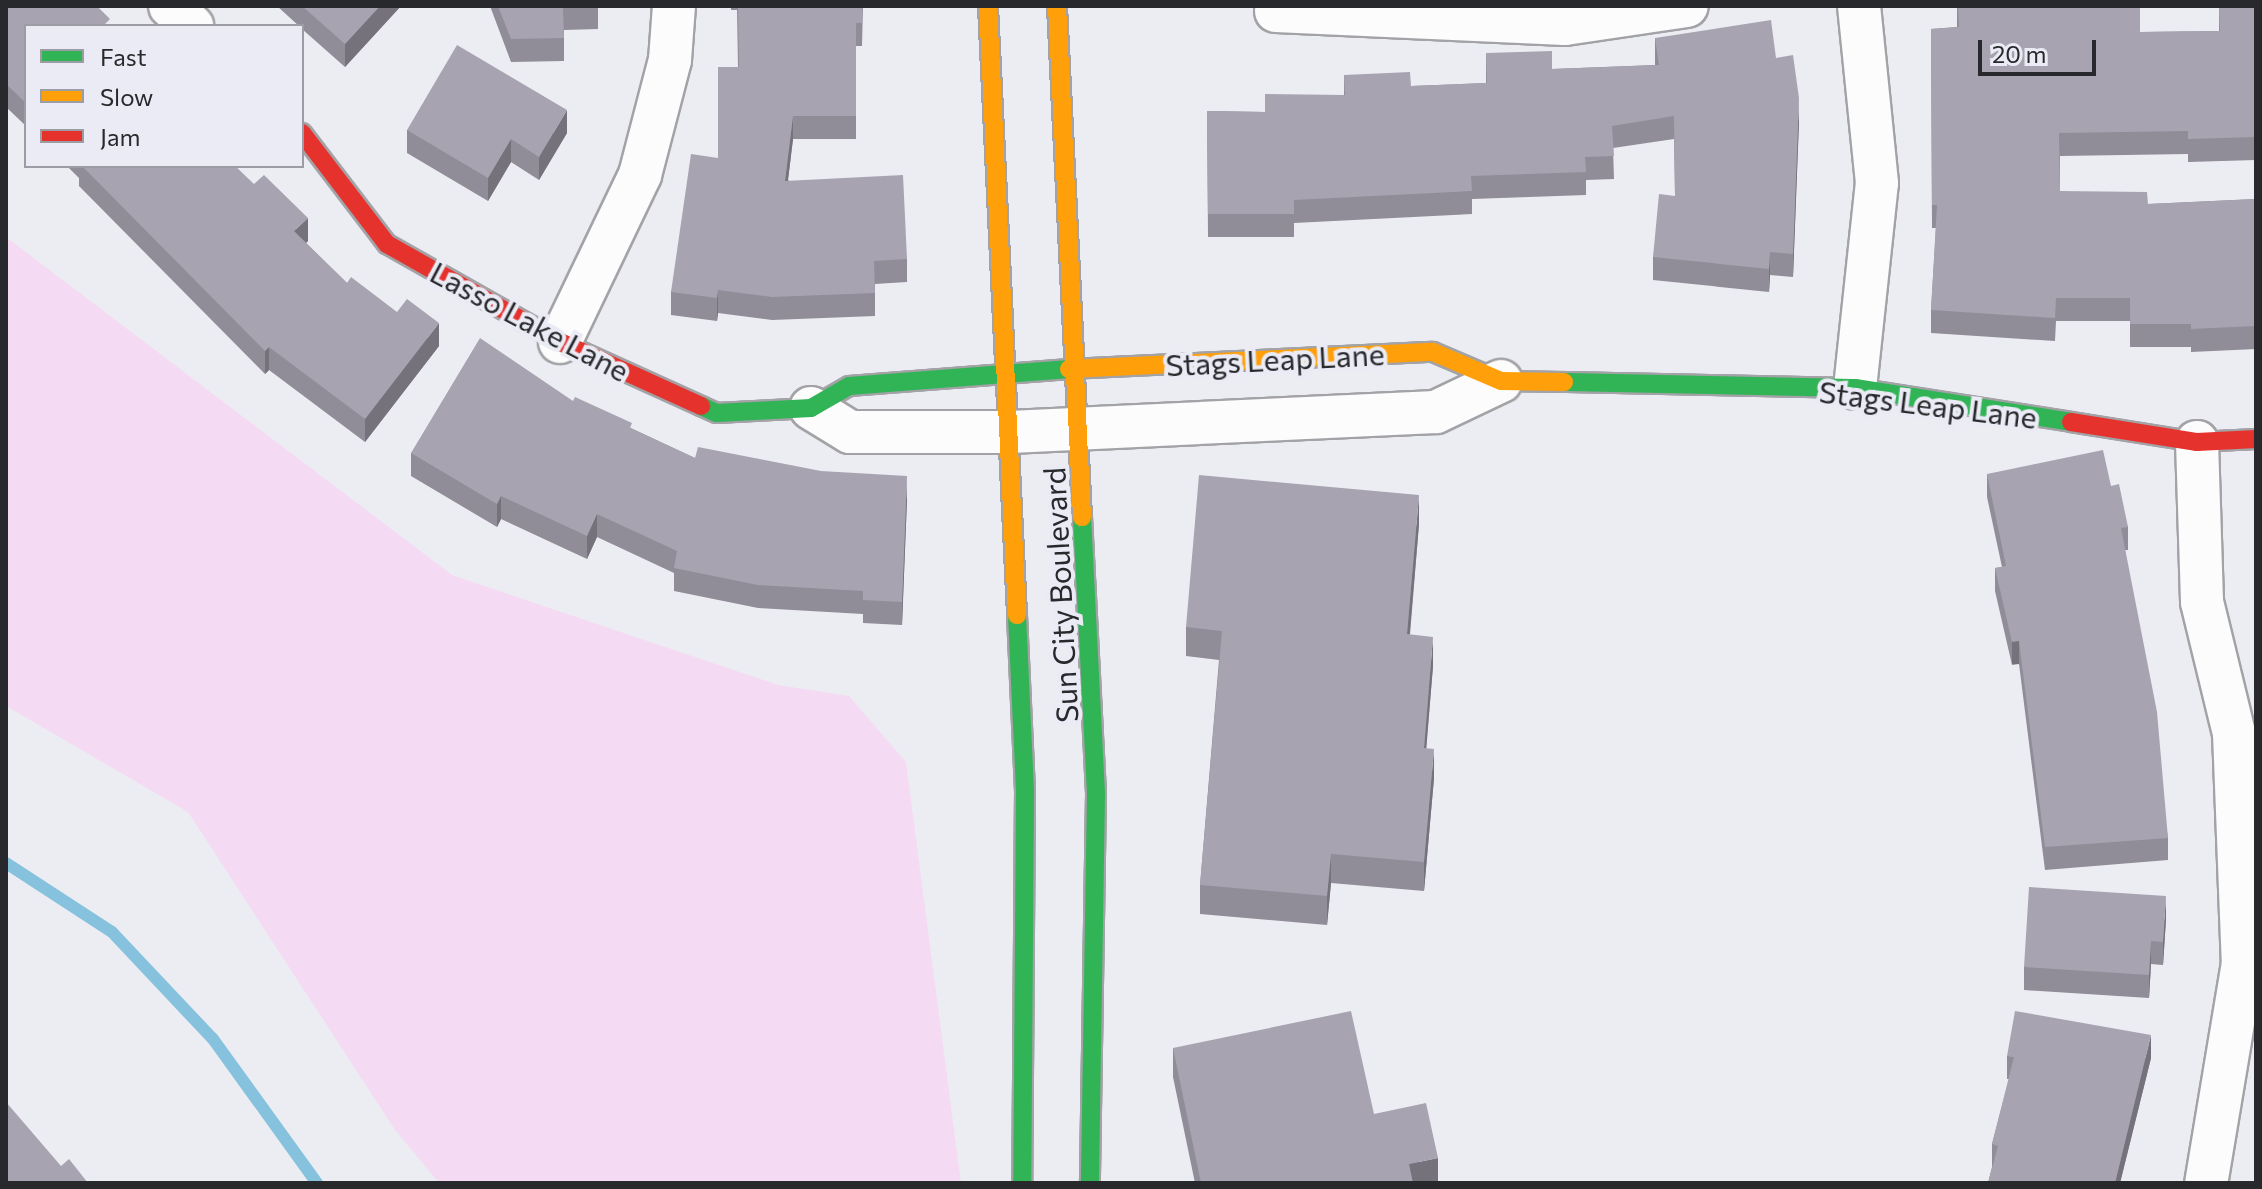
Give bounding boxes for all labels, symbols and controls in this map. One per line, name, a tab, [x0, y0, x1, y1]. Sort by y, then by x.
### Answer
legend	[24, 24, 304, 168]
scale bar	[1982, 24, 2100, 74]
text: 20 m	[1992, 39, 2046, 68]
text: Fast	[100, 42, 147, 71]
text: Slow	[100, 82, 153, 111]
text: Jam	[100, 122, 140, 151]
street label: Lasso Lake Lane	[425, 254, 635, 388]
street label: Stags Leap Lane	[1165, 335, 1385, 383]
street label: Stags Leap Lane	[1817, 373, 2039, 435]
street label: Sun City Boulevard	[1035, 466, 1085, 724]

